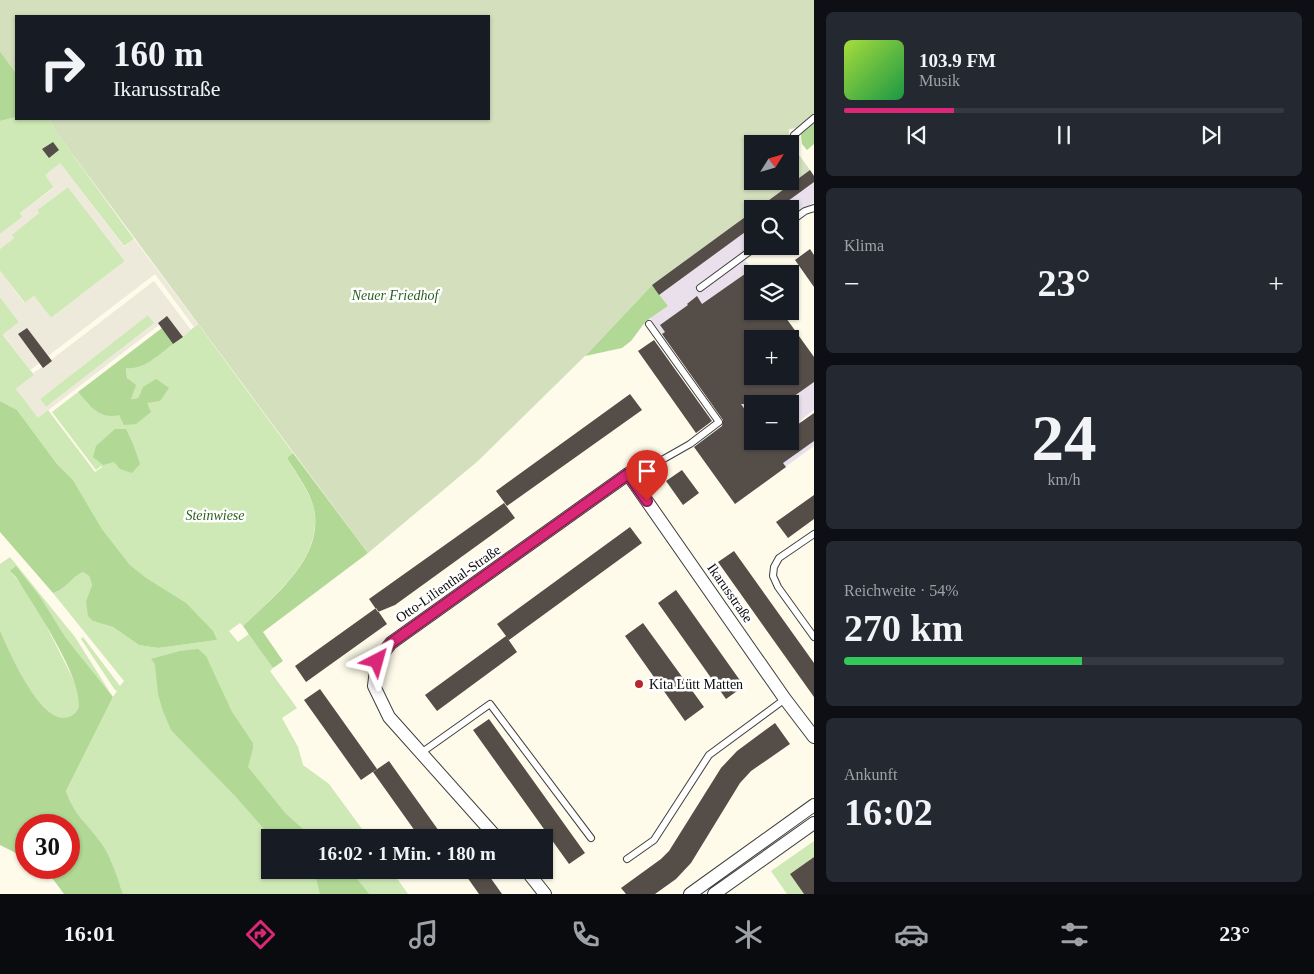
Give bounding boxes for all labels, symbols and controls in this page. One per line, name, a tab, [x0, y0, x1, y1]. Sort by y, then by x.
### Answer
icon: right	[30, 35, 95, 100]
text: 160 m	[113, 35, 203, 74]
text: 103.9 FM	[919, 50, 996, 71]
text: Musik	[919, 72, 960, 89]
text: Ikarusstraße	[113, 76, 221, 101]
icon: previous	[903, 121, 931, 149]
icon: pause	[1050, 121, 1078, 149]
icon: next	[1197, 121, 1225, 149]
north arrow	[744, 135, 799, 190]
map controls	[744, 135, 799, 450]
button: search	[744, 200, 799, 255]
text: Klima	[844, 237, 884, 254]
text: 23°	[1037, 262, 1091, 304]
button: layers	[744, 265, 799, 320]
text: −	[844, 268, 860, 299]
text: +	[1268, 268, 1284, 299]
park label: Neuer Friedhof	[351, 288, 440, 303]
button: +	[744, 330, 799, 385]
button: −	[744, 395, 799, 450]
text: 24	[1032, 402, 1097, 474]
pin	[626, 450, 668, 501]
icon: arrive	[633, 457, 661, 485]
text: km/h	[1048, 471, 1080, 488]
park label: Steinwiese	[185, 508, 245, 523]
street label: Otto-Lilienthal-Straße	[393, 542, 503, 626]
street label: Ikarusstraße	[704, 561, 756, 625]
text: Reichweite · 54%	[844, 582, 959, 599]
text: 270 km	[844, 607, 963, 649]
position arrow	[350, 634, 402, 686]
place label: Kita Lütt Matten	[649, 677, 743, 692]
marker: Kita Lütt Matten	[633, 678, 645, 690]
text: Ankunft	[844, 766, 897, 783]
text: 16:02	[844, 791, 933, 833]
speed limit sign: 30	[15, 814, 80, 879]
text: 16:02 · 1 Min. · 180 m	[318, 843, 496, 864]
icon: directions	[243, 917, 278, 952]
icon: music	[406, 917, 441, 952]
icon: phone	[568, 917, 603, 952]
icon: climate	[731, 917, 766, 952]
icon: car	[894, 917, 929, 952]
icon: filters	[1057, 917, 1092, 952]
text: 16:01	[64, 921, 115, 946]
text: 23°	[1219, 921, 1250, 946]

